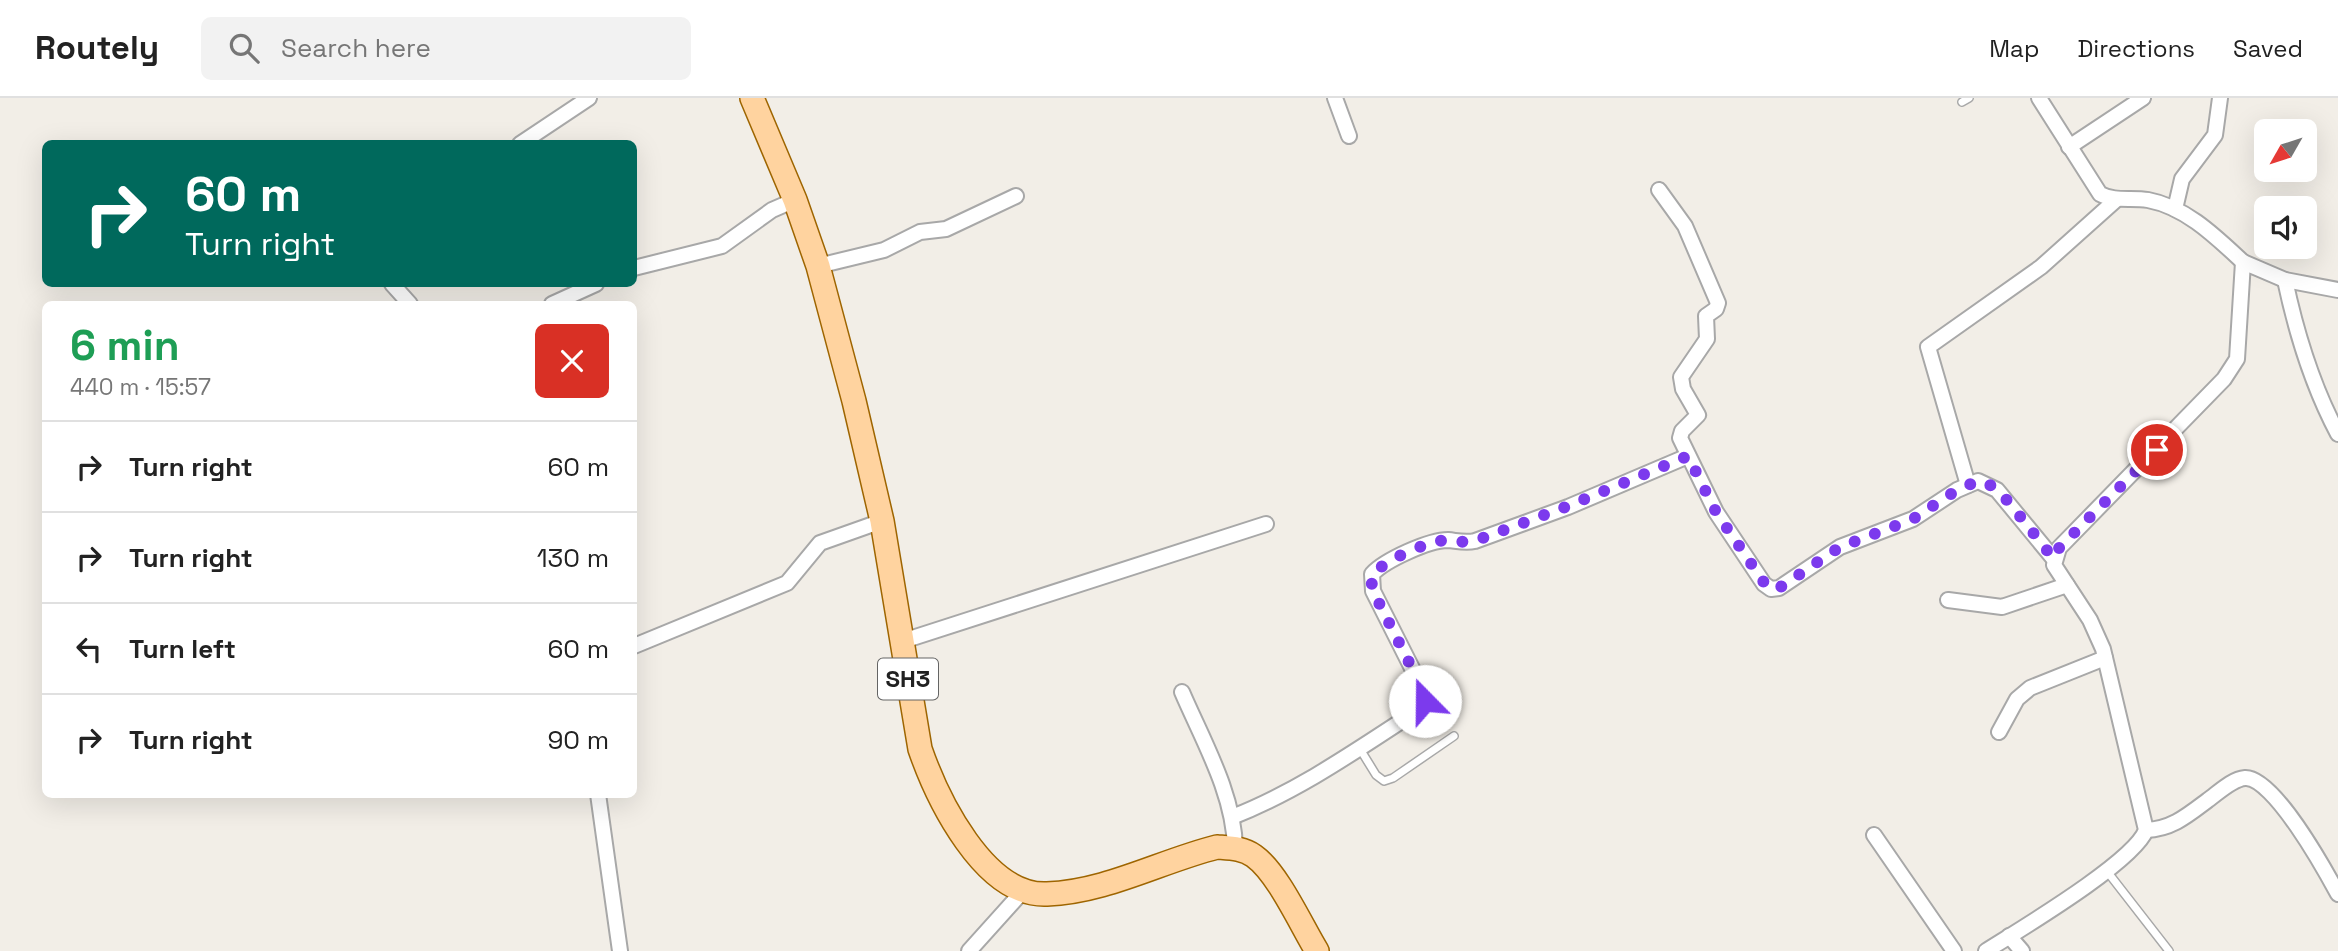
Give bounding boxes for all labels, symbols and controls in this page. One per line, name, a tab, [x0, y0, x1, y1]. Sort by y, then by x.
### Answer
search box	[201, 17, 691, 80]
text: Routely	[35, 27, 159, 69]
icon: search	[225, 29, 263, 67]
text: Search here	[281, 31, 431, 65]
text: Map	[1989, 33, 2039, 64]
text: Directions	[2077, 33, 2195, 64]
text: Saved	[2233, 33, 2303, 64]
north arrow	[2254, 119, 2317, 182]
map controls	[2254, 119, 2317, 259]
text: 60 m	[185, 163, 301, 225]
icon: right	[70, 168, 161, 259]
button: sound	[2254, 196, 2317, 259]
text: Turn right	[185, 224, 335, 264]
text: 6 min	[70, 319, 180, 372]
button: close	[535, 324, 609, 398]
text: 440 m · 15:57	[70, 372, 211, 402]
pin	[2127, 420, 2187, 480]
icon: arrive	[2138, 431, 2176, 469]
icon: right	[70, 448, 108, 486]
text: Turn right	[129, 450, 253, 484]
text: 60 m	[547, 450, 609, 484]
icon: right	[70, 539, 108, 577]
text: Turn right	[129, 541, 253, 575]
text: 130 m	[537, 541, 609, 575]
icon: left	[70, 630, 108, 668]
text: Turn left	[129, 632, 236, 666]
text: 60 m	[547, 632, 609, 666]
road number: SH3	[878, 658, 938, 700]
position arrow	[1388, 664, 1462, 738]
icon: right	[70, 721, 108, 759]
text: Turn right	[129, 723, 253, 757]
text: 90 m	[547, 723, 609, 757]

